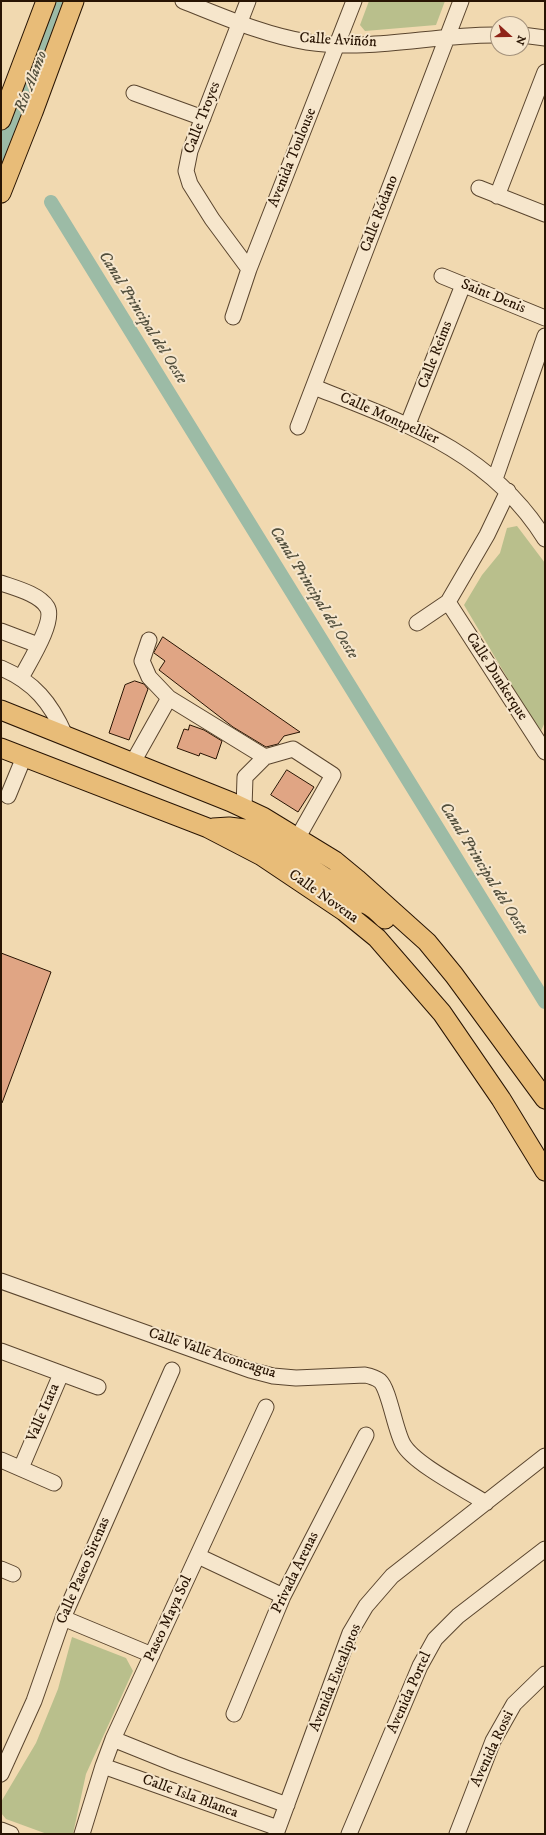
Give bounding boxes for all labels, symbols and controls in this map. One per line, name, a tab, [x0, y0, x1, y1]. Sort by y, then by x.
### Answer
north arrow	[490, 16, 530, 56]
street label: Calle Aviñón	[299, 30, 377, 52]
text: N	[512, 33, 528, 47]
water label: Río Alamo	[12, 49, 52, 115]
street label: Calle Troyes	[181, 79, 225, 157]
street label: Avenida Toulouse	[265, 106, 321, 210]
street label: Calle Ródano	[357, 173, 403, 255]
water label: Canal Principal del Oeste	[93, 248, 191, 388]
street label: Saint Denis	[458, 276, 528, 318]
street label: Calle Reims	[415, 319, 457, 391]
street label: Calle Montpellier	[337, 389, 441, 449]
water label: Canal Principal del Oeste	[264, 523, 362, 663]
street label: Calle Dunkerque	[461, 630, 531, 724]
water label: Canal Principal del Oeste	[434, 799, 532, 939]
street label: Calle Novena	[285, 866, 361, 928]
street label: Calle Valle Aconcagua	[146, 1325, 278, 1383]
street label: Valle Itata	[24, 1381, 64, 1445]
street label: Calle Paseo Sirenas	[53, 1515, 115, 1627]
street label: Privada Arenas	[268, 1529, 324, 1617]
street label: Paseo Maya Sol	[141, 1573, 197, 1665]
street label: Avenida Eucaliptos	[306, 1622, 366, 1734]
street label: Avenida Portel	[384, 1649, 436, 1737]
street label: Avenida Rossi	[468, 1708, 518, 1790]
street label: Calle Isla Blanca	[140, 1771, 240, 1823]

